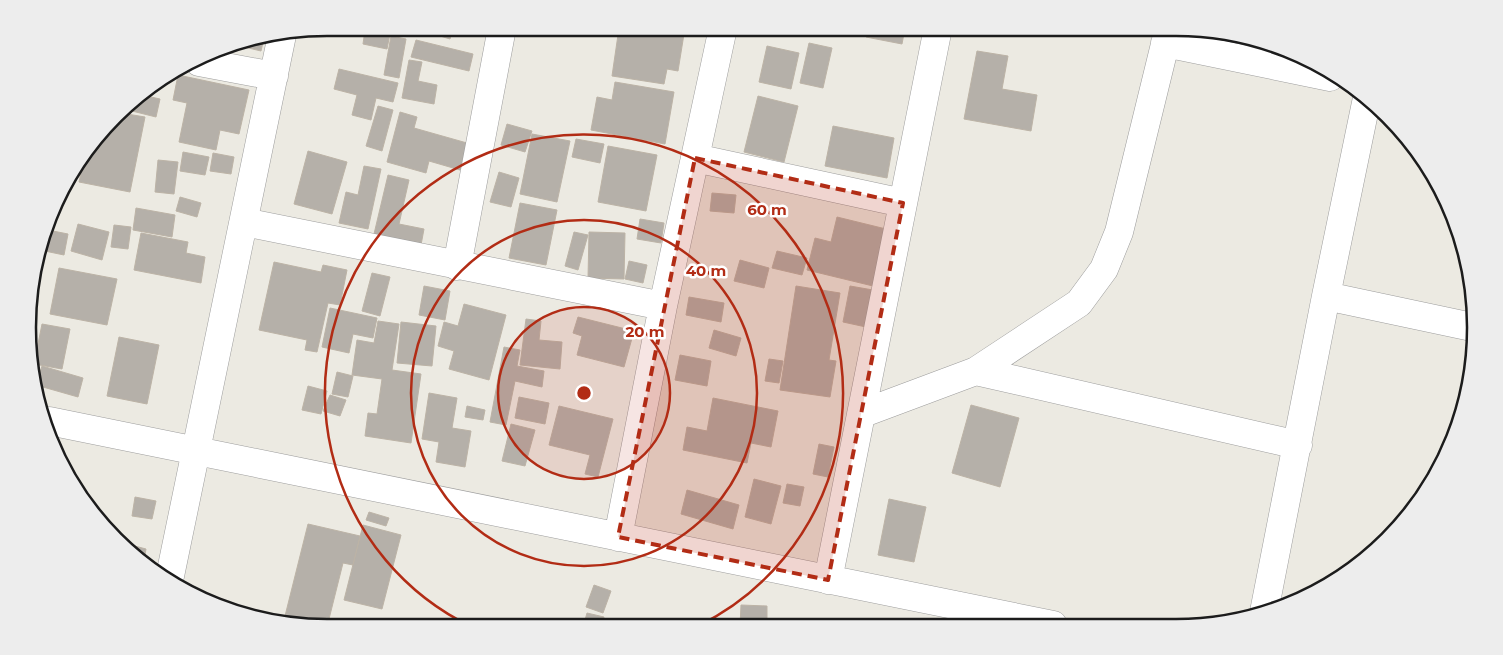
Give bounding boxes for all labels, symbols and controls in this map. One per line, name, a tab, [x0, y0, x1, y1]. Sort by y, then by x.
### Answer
text: 60 m	[747, 200, 787, 219]
text: 40 m	[686, 261, 726, 280]
text: 20 m	[625, 322, 665, 341]
centre of rings	[575, 384, 593, 402]

